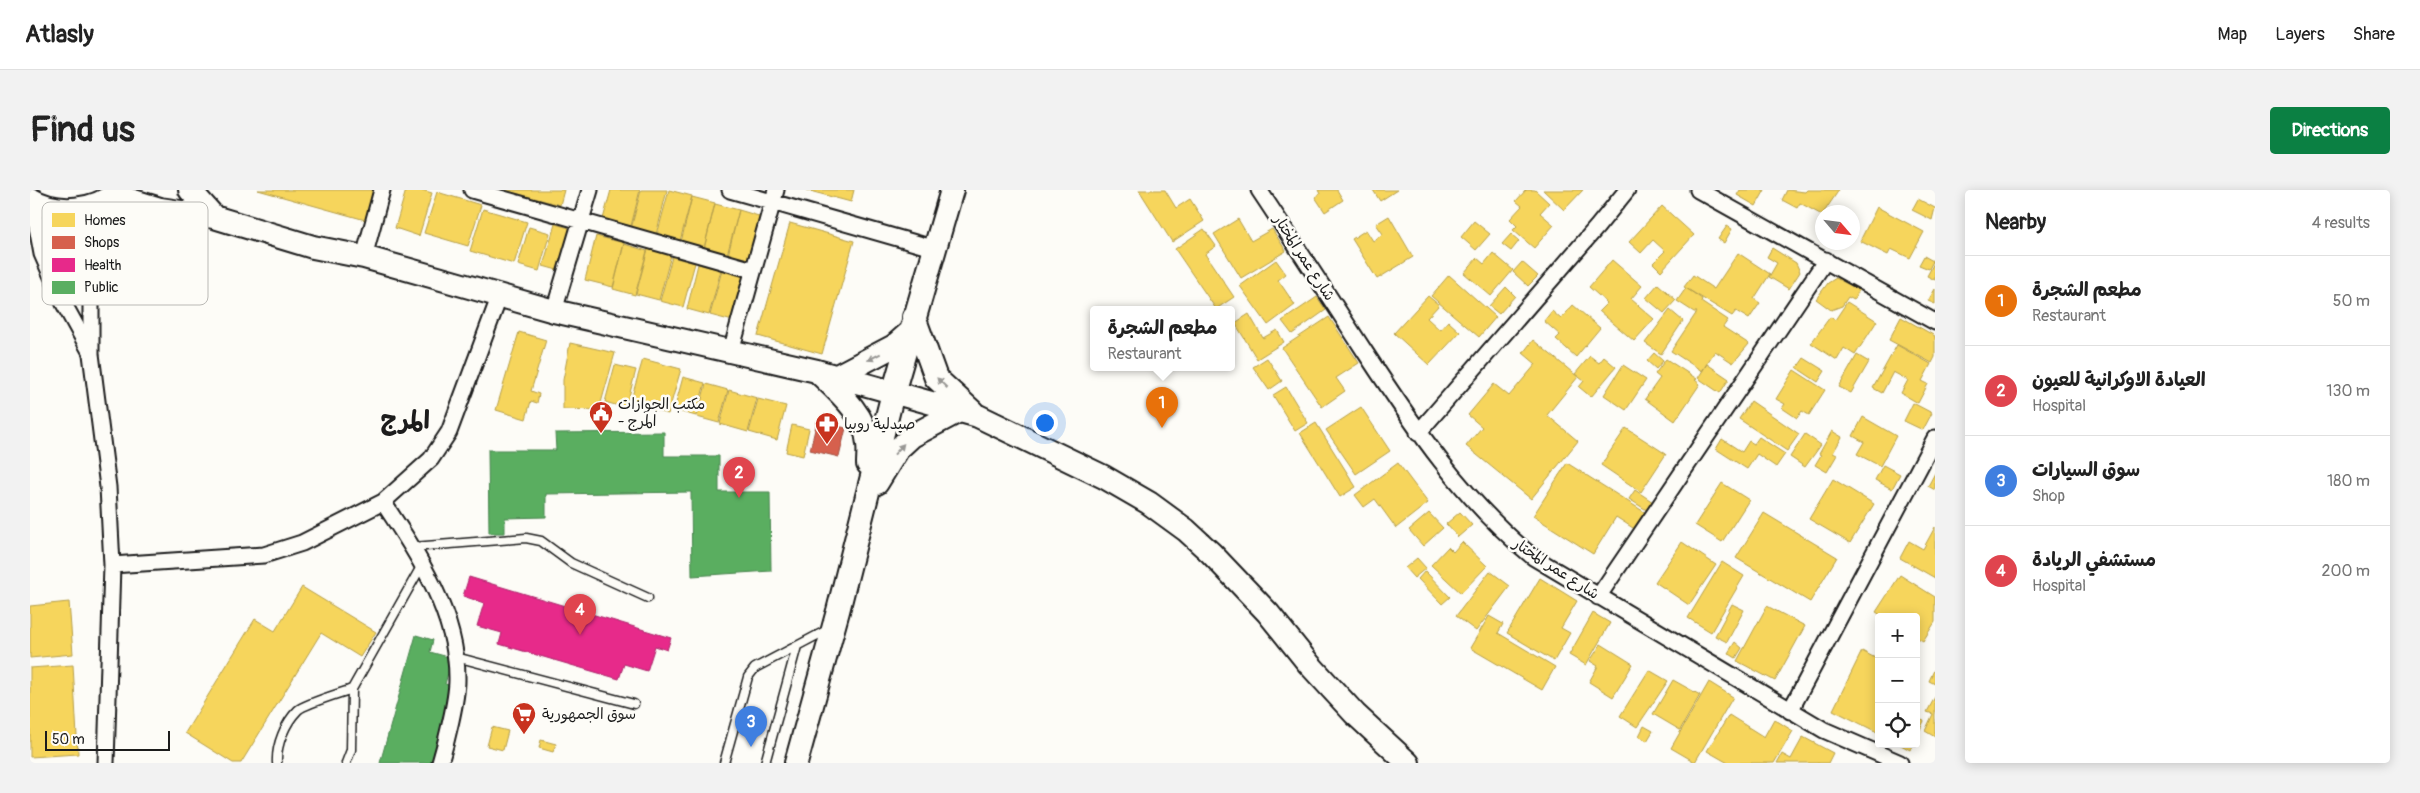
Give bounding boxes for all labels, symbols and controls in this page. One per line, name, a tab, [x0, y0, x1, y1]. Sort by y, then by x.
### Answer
text: Atlasly	[25, 20, 94, 49]
text: Map	[2218, 23, 2247, 46]
text: Layers	[2275, 23, 2325, 46]
text: Share	[2353, 23, 2395, 46]
button: Directions	[2270, 107, 2390, 154]
text: Find us	[30, 108, 135, 152]
legend	[42, 202, 208, 305]
north arrow	[1815, 205, 1860, 250]
text: Nearby	[1985, 209, 2046, 236]
street label: شارع عمر المختار	[1269, 211, 1339, 305]
text: Homes	[84, 212, 126, 229]
text: 4 results	[2312, 213, 2370, 233]
text: Shops	[84, 234, 120, 251]
text: Health	[84, 257, 121, 274]
text: مطعم الشجرة	[2032, 278, 2142, 302]
text: Public	[84, 279, 119, 296]
text: 1	[1998, 291, 2004, 311]
text: 50 m	[2333, 291, 2370, 311]
popup	[1090, 306, 1235, 371]
text: Restaurant	[2032, 306, 2106, 326]
text: مطعم الشجرة	[1108, 316, 1217, 340]
text: Restaurant	[1108, 344, 1182, 364]
one-way arrow	[867, 353, 881, 361]
text: العيادة الاوكرانية للعيون	[2032, 368, 2206, 392]
one-way arrow	[936, 377, 948, 389]
text: 2	[1997, 381, 2005, 401]
text: 130 m	[2326, 381, 2370, 401]
pin: 1	[1146, 387, 1178, 428]
place label: مكتب الجوازات - المرج	[618, 395, 705, 431]
text: Hospital	[2032, 396, 2086, 416]
public building icon: مكتب الجوازات - المرج	[588, 400, 614, 434]
district label: المرج	[380, 406, 430, 437]
your location	[1032, 410, 1058, 436]
pharmacy icon: صيدلية روبيا	[814, 411, 840, 445]
place label: صيدلية روبيا	[844, 415, 915, 434]
one-way arrow	[893, 444, 905, 456]
pin: 2	[723, 457, 755, 498]
text: سوق السيارات	[2032, 458, 2140, 482]
text: 3	[1997, 471, 2005, 491]
text: 180 m	[2327, 471, 2370, 491]
text: Shop	[2032, 486, 2065, 506]
street label: شارع عمر المختار	[1509, 534, 1603, 604]
text: مستشفي الريادة	[2032, 548, 2156, 572]
text: 4	[1996, 561, 2006, 581]
text: 200 m	[2322, 561, 2370, 581]
text: Hospital	[2032, 576, 2086, 596]
pin: 4	[564, 594, 596, 635]
map controls	[1875, 613, 1920, 748]
button: +	[1875, 613, 1920, 658]
button: −	[1875, 658, 1920, 703]
supermarket icon: سوق الجمهورية	[511, 701, 537, 735]
button: locate	[1875, 703, 1920, 748]
place label: سوق الجمهورية	[542, 705, 636, 724]
pin: 3	[735, 706, 767, 747]
scale bar	[45, 728, 170, 751]
text: 50 m	[52, 731, 85, 748]

